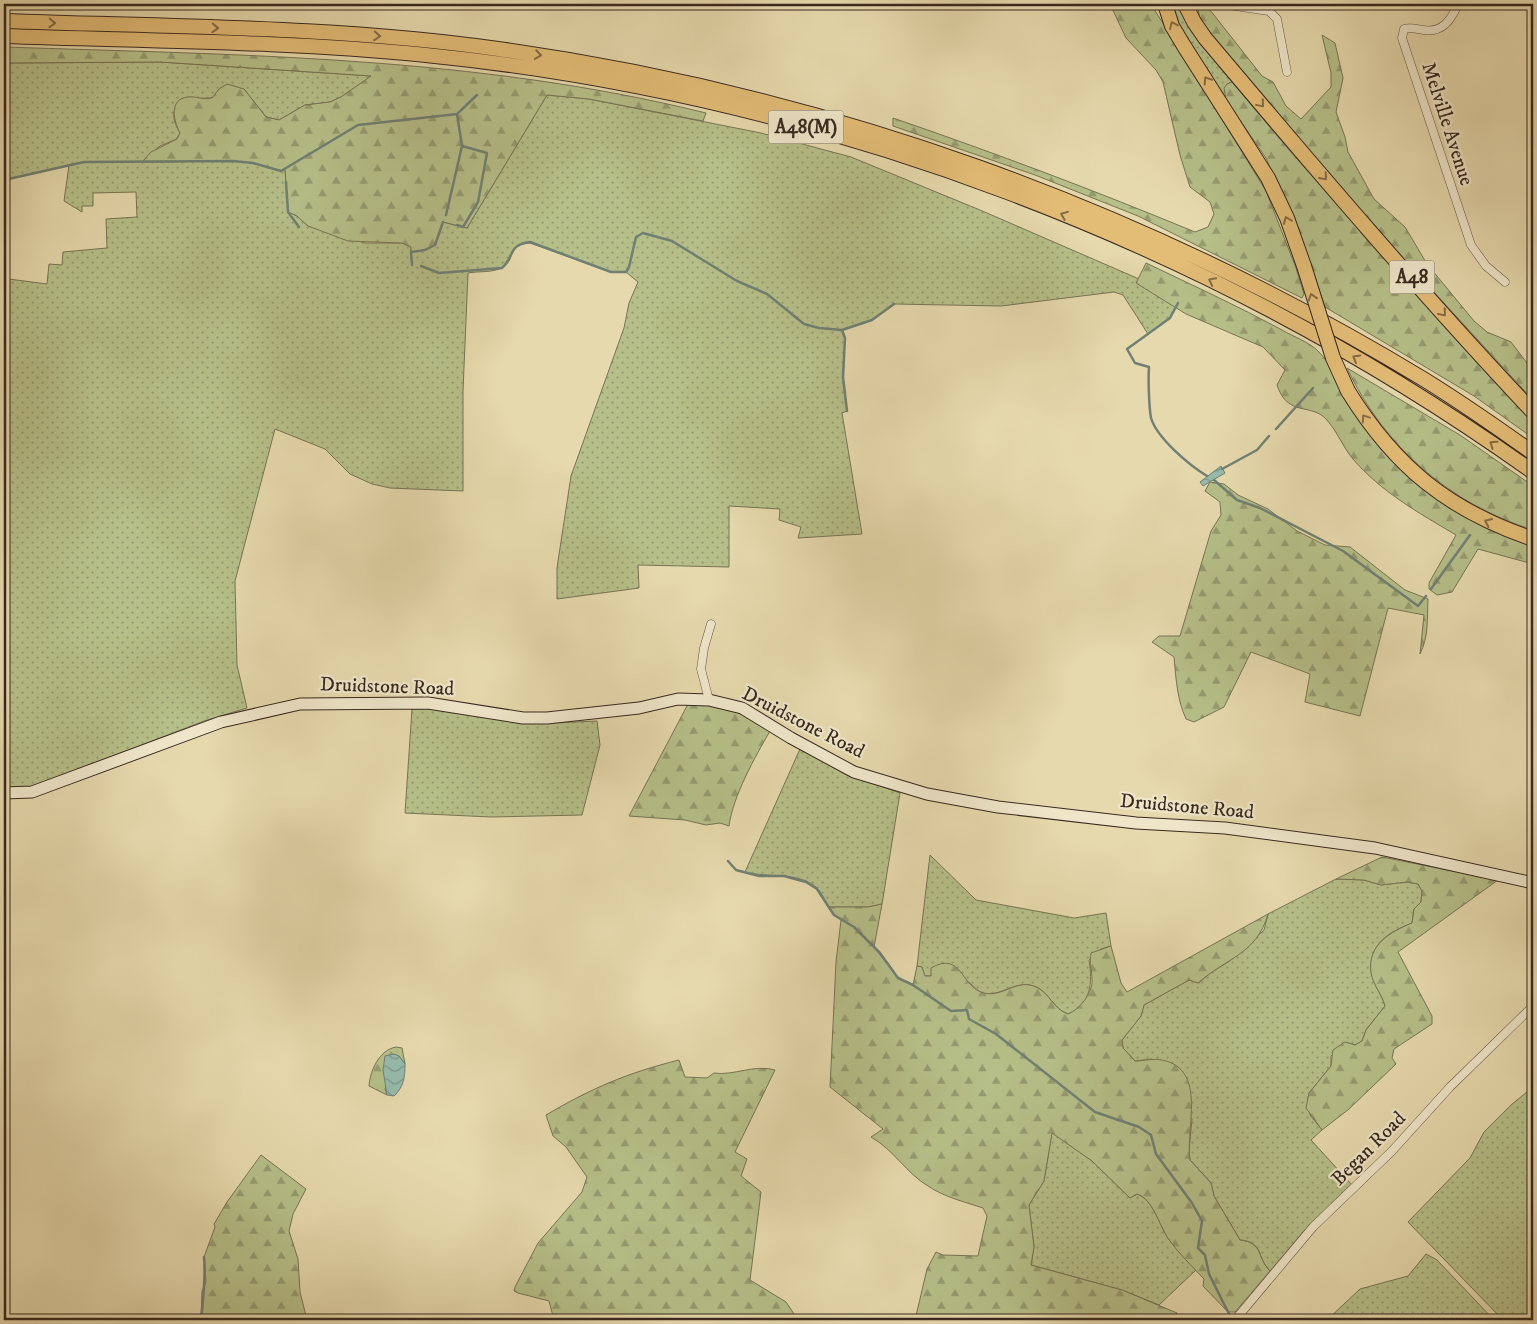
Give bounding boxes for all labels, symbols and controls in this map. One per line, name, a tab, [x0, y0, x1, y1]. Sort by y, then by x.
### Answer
one-way arrow	[49, 17, 57, 28]
one-way arrow	[1169, 21, 1179, 30]
one-way arrow	[211, 22, 219, 33]
one-way arrow	[373, 31, 381, 42]
one-way arrow	[534, 50, 543, 60]
street label: Melville Avenue	[1415, 59, 1479, 189]
one-way arrow	[1203, 76, 1213, 85]
one-way arrow	[1255, 98, 1264, 107]
road number: A48(M)	[768, 110, 844, 144]
one-way arrow	[1318, 172, 1327, 181]
one-way arrow	[1060, 210, 1069, 221]
one-way arrow	[1283, 217, 1293, 225]
road number: A48	[1390, 260, 1434, 294]
one-way arrow	[1208, 277, 1217, 287]
one-way arrow	[1308, 293, 1318, 301]
one-way arrow	[1437, 307, 1446, 316]
one-way arrow	[1352, 354, 1361, 364]
one-way arrow	[1362, 415, 1371, 424]
one-way arrow	[1490, 441, 1499, 450]
one-way arrow	[1484, 517, 1493, 528]
street label: Druidstone Road	[319, 672, 455, 702]
street label: Druidstone Road	[737, 681, 869, 765]
street label: Druidstone Road	[1119, 789, 1255, 825]
street label: Began Road	[1326, 1106, 1412, 1192]

